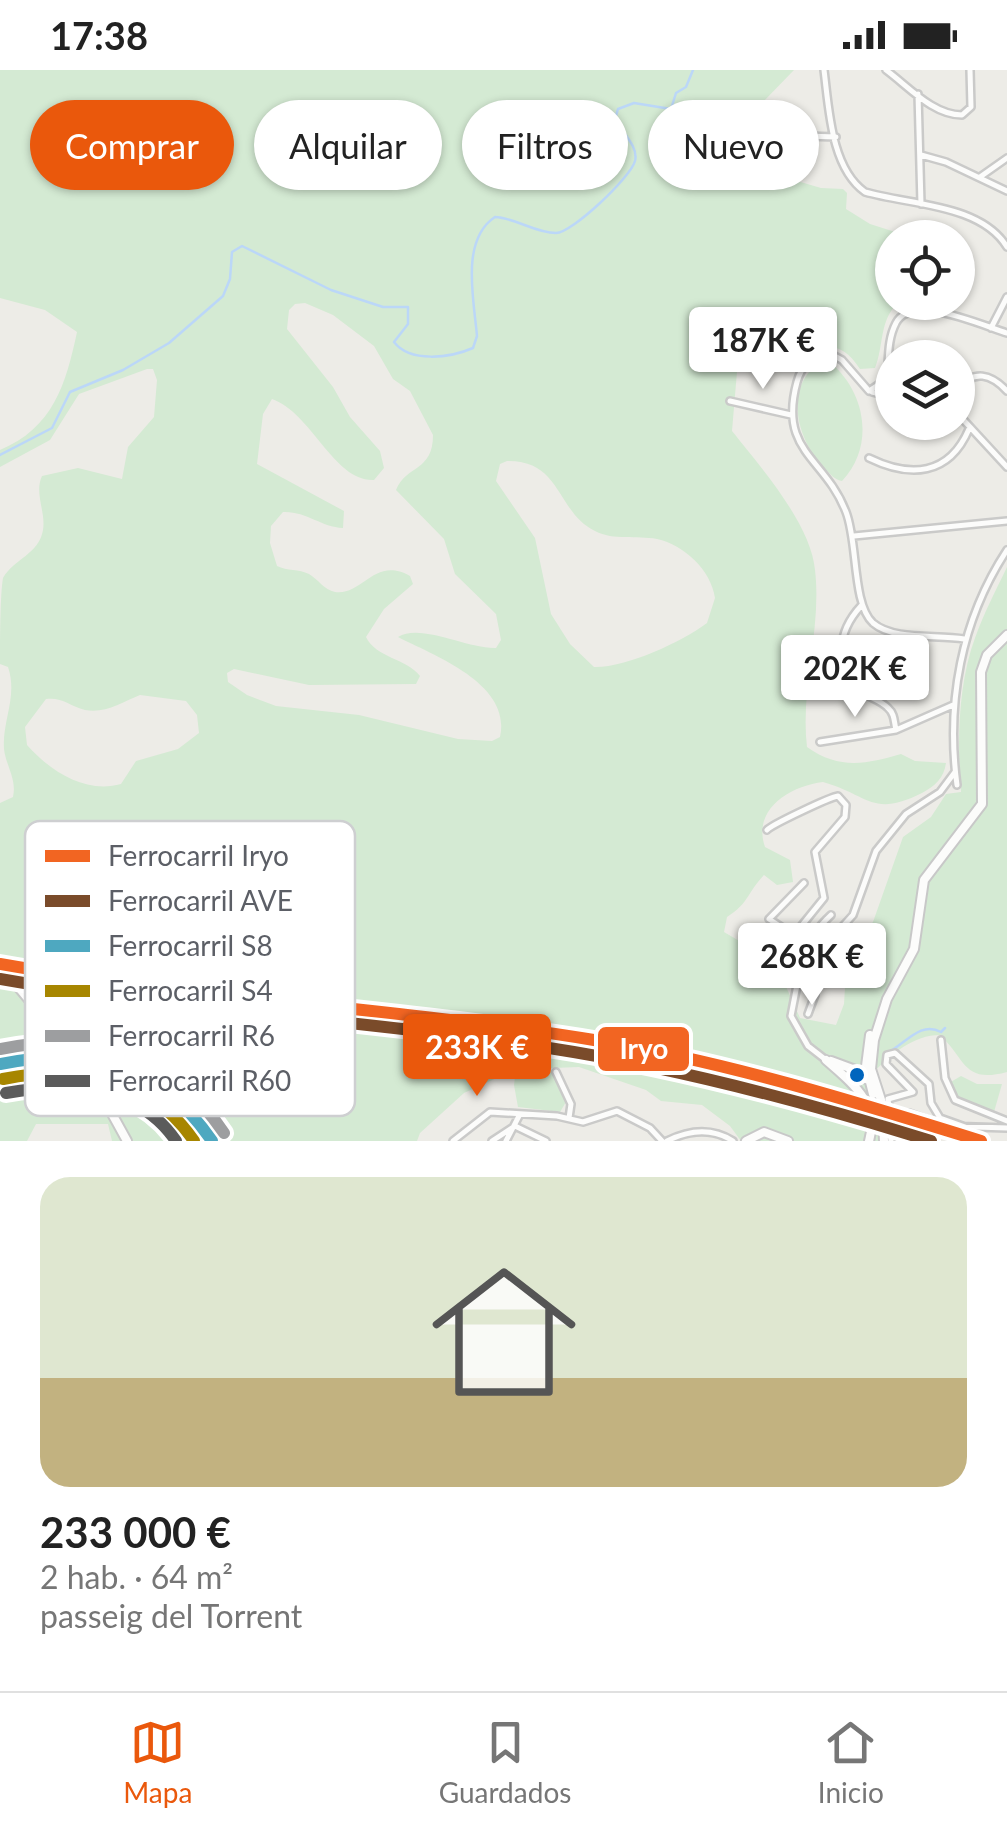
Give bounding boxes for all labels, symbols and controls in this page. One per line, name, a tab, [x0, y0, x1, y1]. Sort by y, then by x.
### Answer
text: 17:38	[50, 12, 148, 58]
chip: Comprar	[30, 100, 234, 190]
chip: Alquilar	[254, 100, 442, 190]
chip: Filtros	[462, 100, 628, 190]
chip: Nuevo	[648, 100, 819, 190]
map controls	[875, 220, 975, 440]
button: locate	[875, 220, 975, 320]
pin: 187K €	[682, 307, 844, 392]
text: 187K €	[711, 320, 815, 359]
button: layers	[875, 340, 975, 440]
pin: 202K €	[774, 635, 936, 720]
text: 202K €	[803, 648, 907, 687]
legend	[25, 821, 355, 1116]
text: Ferrocarril Iryo	[108, 838, 289, 872]
text: Ferrocarril AVE	[108, 883, 293, 917]
pin: 268K €	[731, 923, 893, 1008]
text: Ferrocarril S8	[108, 928, 273, 962]
text: 268K €	[760, 936, 864, 975]
text: Ferrocarril S4	[108, 973, 273, 1007]
pin: 233K €	[396, 1014, 558, 1099]
text: Ferrocarril R6	[108, 1018, 275, 1052]
line badge: Iryo	[596, 1025, 691, 1073]
text: 233K €	[425, 1027, 529, 1066]
text: Iryo	[620, 1031, 668, 1065]
text: Ferrocarril R60	[108, 1063, 291, 1097]
unlabelled marker	[847, 1065, 867, 1085]
icon: home	[414, 1242, 594, 1422]
text: 233 000 €	[40, 1507, 231, 1557]
text: 2 hab. · 64 m²	[40, 1557, 233, 1596]
text: passeig del Torrent	[40, 1596, 302, 1635]
tab: Mapa	[123, 1715, 192, 1809]
tab: Guardados	[439, 1715, 571, 1809]
tab: Inicio	[818, 1715, 884, 1809]

